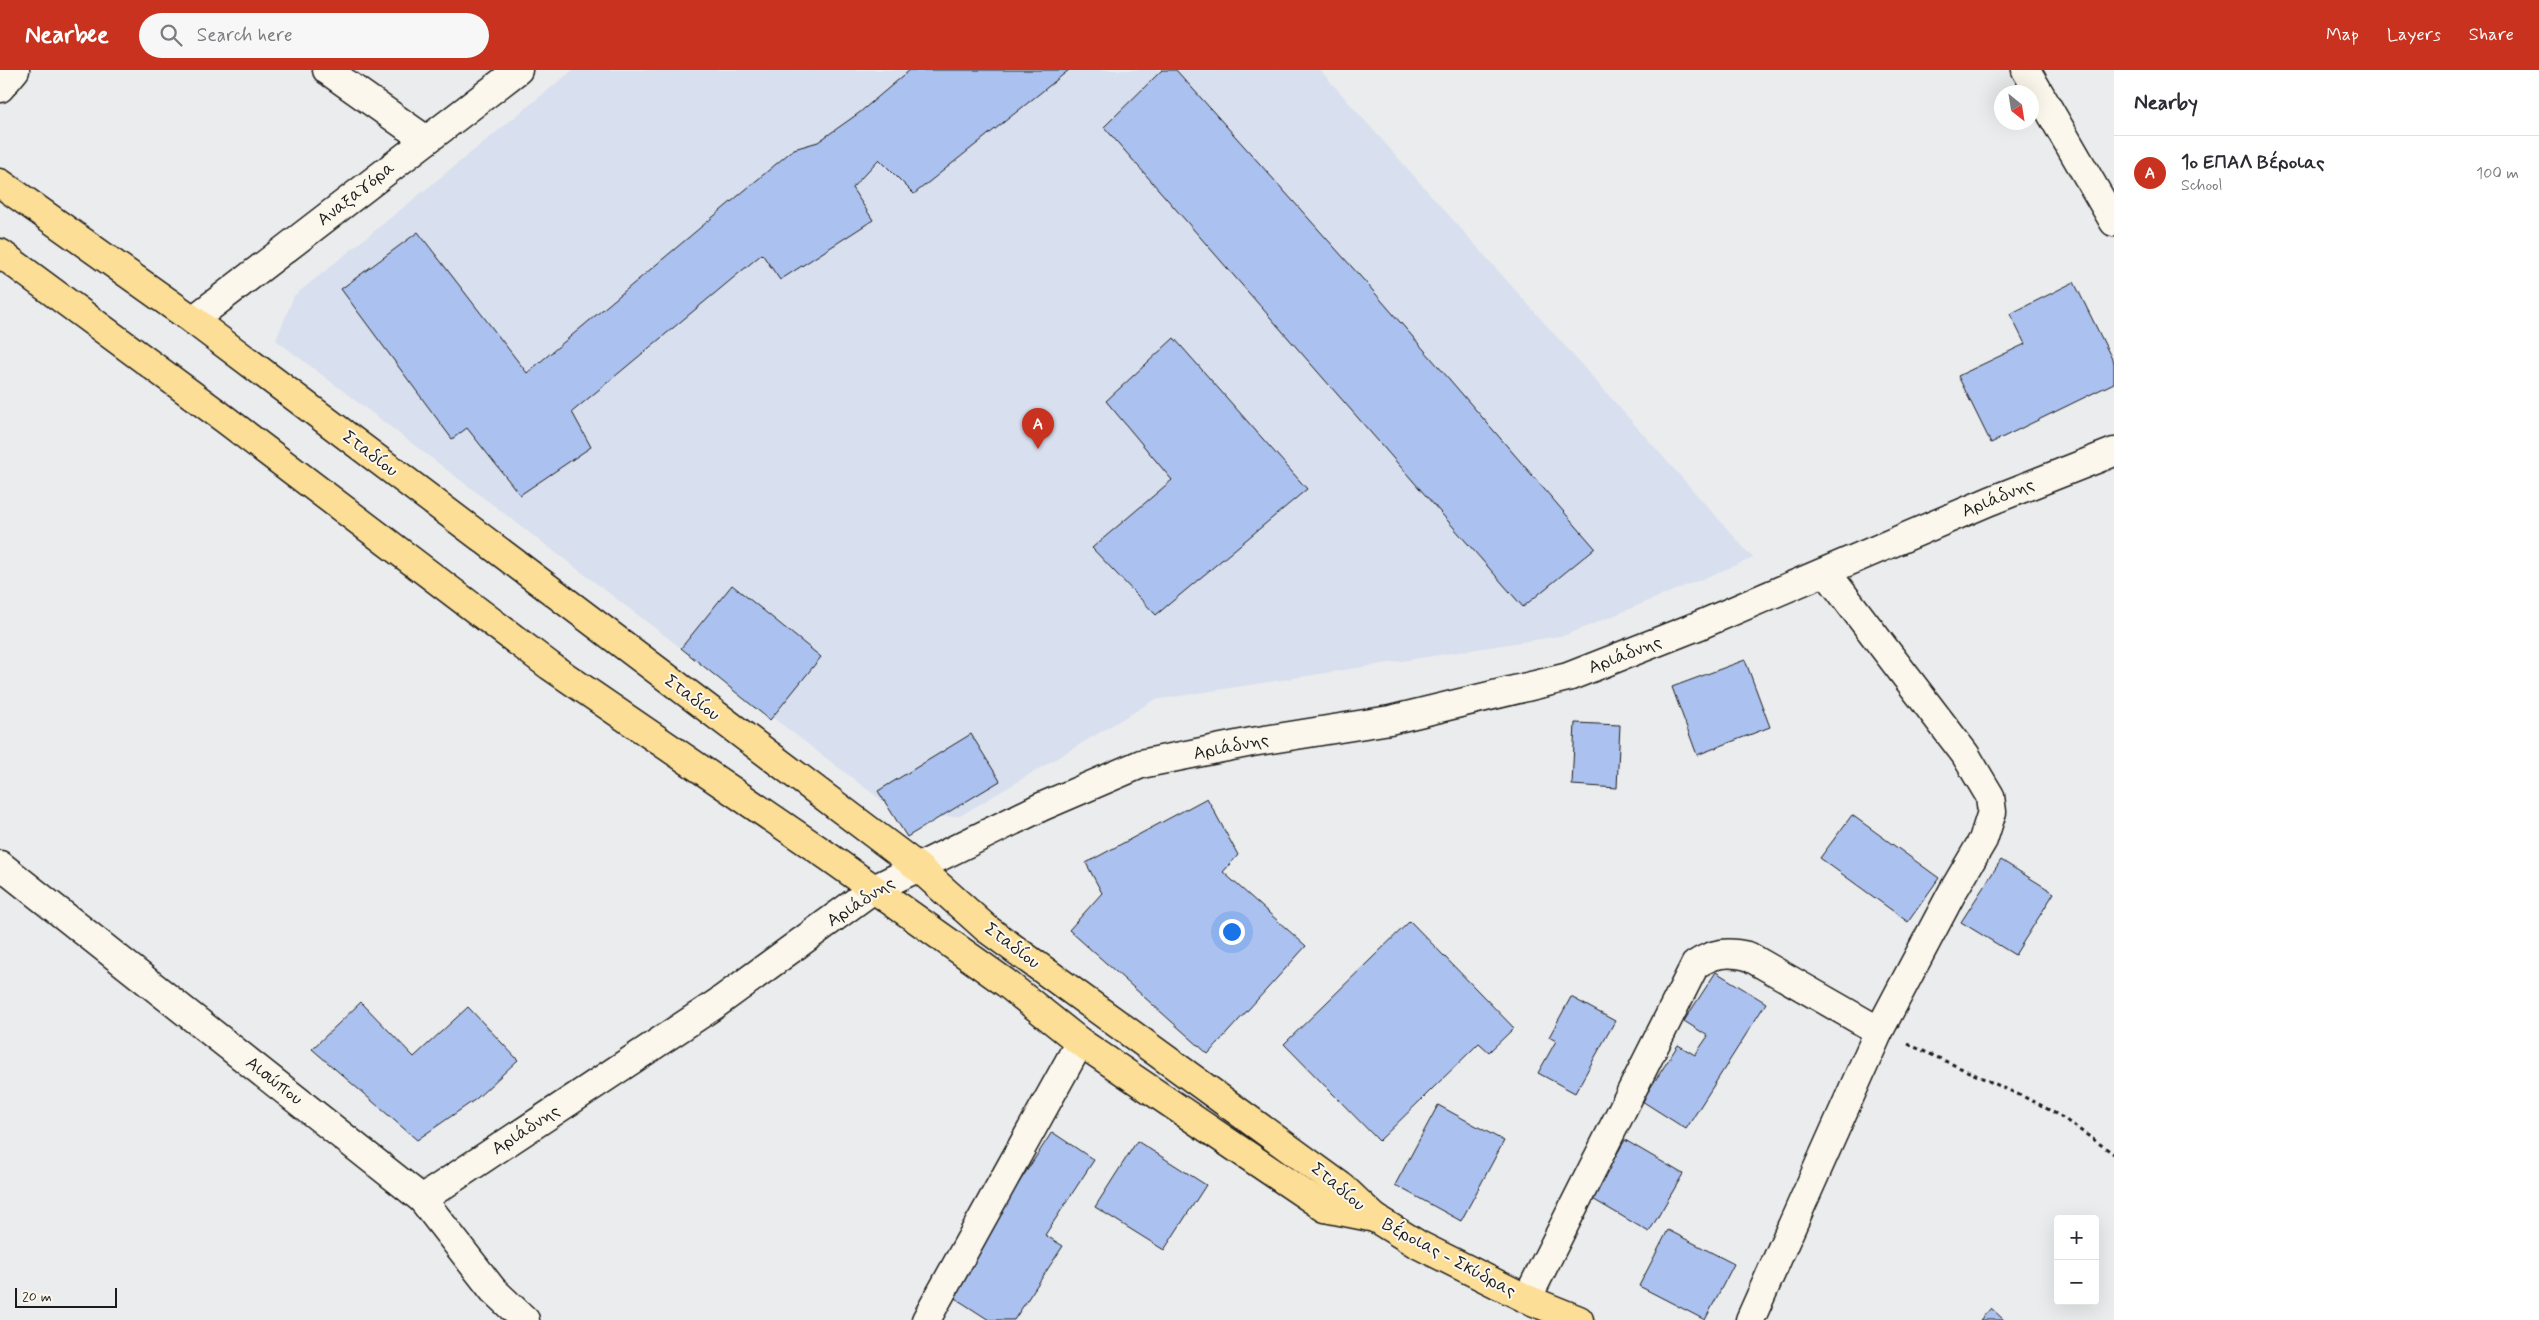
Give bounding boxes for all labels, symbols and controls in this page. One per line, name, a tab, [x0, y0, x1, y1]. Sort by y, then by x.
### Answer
search box	[139, 13, 489, 58]
text: Nearbee	[25, 20, 109, 51]
icon: search	[157, 21, 185, 49]
text: Search here	[197, 23, 293, 48]
text: Map	[2326, 23, 2359, 47]
text: Layers	[2387, 23, 2441, 47]
text: Share	[2469, 23, 2514, 47]
north arrow	[1994, 85, 2039, 130]
text: Nearby	[2134, 89, 2198, 117]
text: 1ο ΕΠΑΛ Βέροιας	[2181, 150, 2324, 175]
street label: Αναξαγόρα	[312, 156, 400, 232]
text: A	[2145, 163, 2155, 184]
text: 100 m	[2476, 163, 2519, 184]
text: School	[2181, 175, 2222, 196]
pin: A	[1022, 408, 1054, 449]
street label: Σταδίου	[337, 425, 403, 483]
street label: Αριάδνης	[1958, 472, 2038, 523]
street label: Αριάδνης	[1585, 630, 1665, 680]
street label: Σταδίου	[659, 669, 725, 727]
street label: Αριάδνης	[1191, 728, 1271, 766]
street label: Αριάδνης	[822, 871, 900, 933]
street label: Σταδίου	[979, 917, 1045, 975]
your location	[1219, 919, 1245, 945]
street label: Αισώπου	[240, 1051, 308, 1111]
street label: Αριάδνης	[487, 1099, 565, 1161]
street label: Σταδίου	[1306, 1157, 1370, 1217]
street label: Βέροιας - Σκύδρας	[1378, 1212, 1521, 1304]
map controls	[2054, 1215, 2099, 1305]
button: +	[2054, 1215, 2099, 1260]
button: −	[2054, 1260, 2099, 1305]
scale bar	[15, 1285, 118, 1308]
text: 20 m	[22, 1288, 52, 1306]

